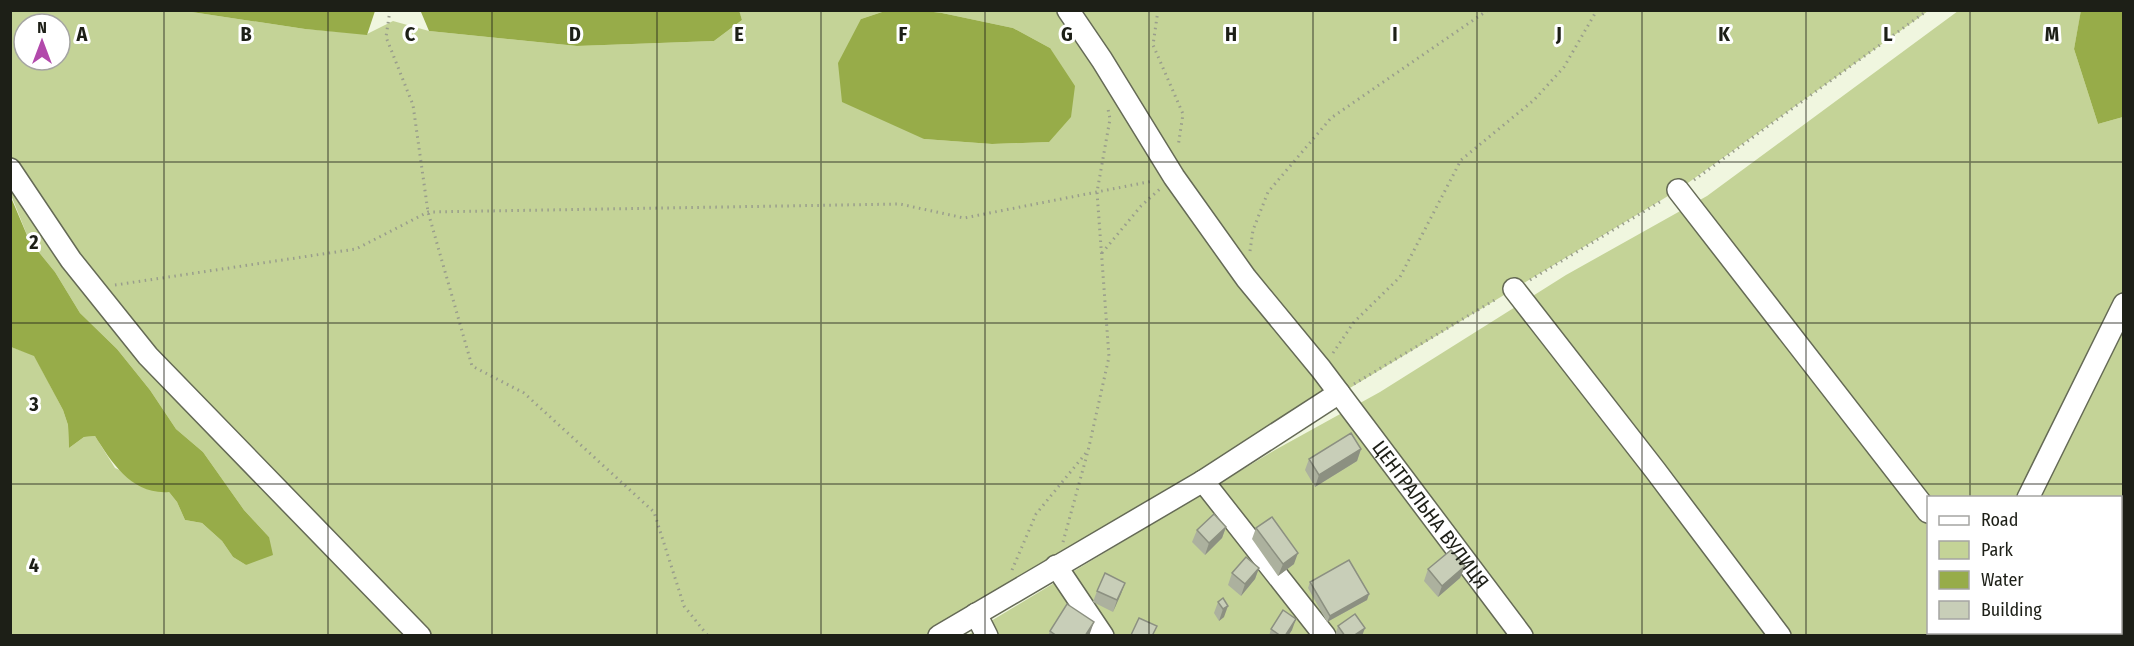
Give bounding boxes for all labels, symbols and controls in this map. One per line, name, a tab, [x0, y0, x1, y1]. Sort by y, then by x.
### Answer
north arrow	[12, 12, 72, 72]
text: N	[37, 18, 47, 37]
text: A	[76, 22, 89, 46]
text: B	[240, 22, 252, 46]
text: C	[405, 22, 416, 46]
text: D	[569, 22, 581, 46]
text: E	[734, 22, 744, 46]
text: F	[899, 22, 908, 46]
text: G	[1061, 22, 1073, 46]
text: H	[1225, 22, 1237, 46]
text: I	[1392, 22, 1398, 46]
text: J	[1555, 22, 1562, 46]
text: K	[1718, 22, 1730, 46]
text: L	[1883, 22, 1893, 46]
text: M	[2045, 22, 2059, 46]
text: 2	[28, 230, 39, 254]
text: 3	[28, 392, 39, 416]
street label: ЦЕНТРАЛЬНА ВУЛИЦЯ	[1367, 436, 1494, 593]
legend	[1927, 496, 2122, 634]
text: Road	[1981, 509, 2018, 531]
text: Park	[1981, 539, 2014, 561]
text: 4	[29, 553, 39, 577]
text: Water	[1981, 569, 2024, 591]
text: Building	[1981, 599, 2042, 621]

